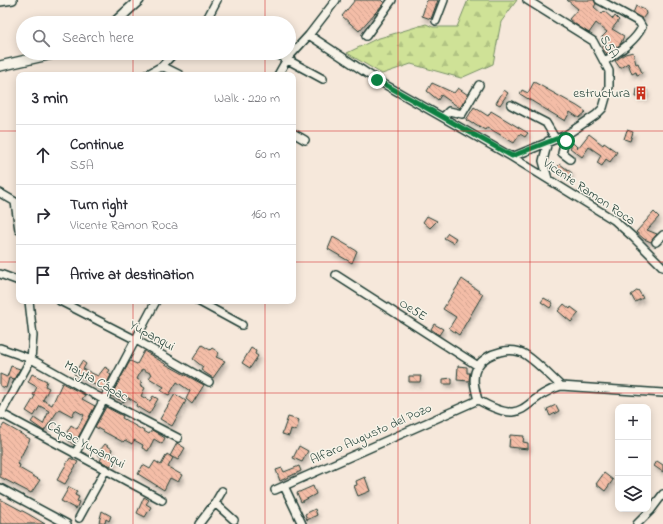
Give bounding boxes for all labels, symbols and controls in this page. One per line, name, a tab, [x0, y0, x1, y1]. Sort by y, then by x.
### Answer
search box	[16, 16, 296, 60]
icon: search	[30, 27, 52, 49]
text: Search here	[62, 27, 134, 49]
street label: S5A	[595, 32, 623, 62]
route end	[368, 71, 386, 89]
place label: estructura	[573, 84, 630, 103]
building icon: estructura	[633, 85, 649, 101]
text: 3 min	[32, 86, 68, 111]
text: Walk · 220 m	[214, 89, 280, 108]
route start	[557, 132, 575, 150]
text: Continue	[70, 134, 124, 156]
icon: ahead	[32, 144, 54, 166]
text: 60 m	[255, 145, 280, 164]
street label: Vicente Ramon Roca	[538, 153, 639, 230]
text: S5A	[70, 156, 94, 175]
text: Turn right	[70, 194, 128, 216]
icon: right	[32, 204, 54, 226]
text: 160 m	[251, 205, 280, 224]
text: Vicente Ramon Roca	[70, 216, 178, 235]
icon: arrive	[32, 264, 54, 286]
text: Arrive at destination	[70, 264, 194, 286]
street label: Oe5E	[395, 294, 431, 326]
street label: Yupanqui	[126, 316, 178, 356]
street label: Mayta Cápac	[60, 356, 132, 407]
street label: Alfaro Augusto del Pozo	[307, 399, 435, 470]
map controls	[615, 404, 651, 512]
button: +	[615, 404, 651, 440]
street label: Cápac Yupanqui	[44, 416, 128, 474]
button: −	[615, 440, 651, 476]
button: layers	[615, 476, 651, 512]

